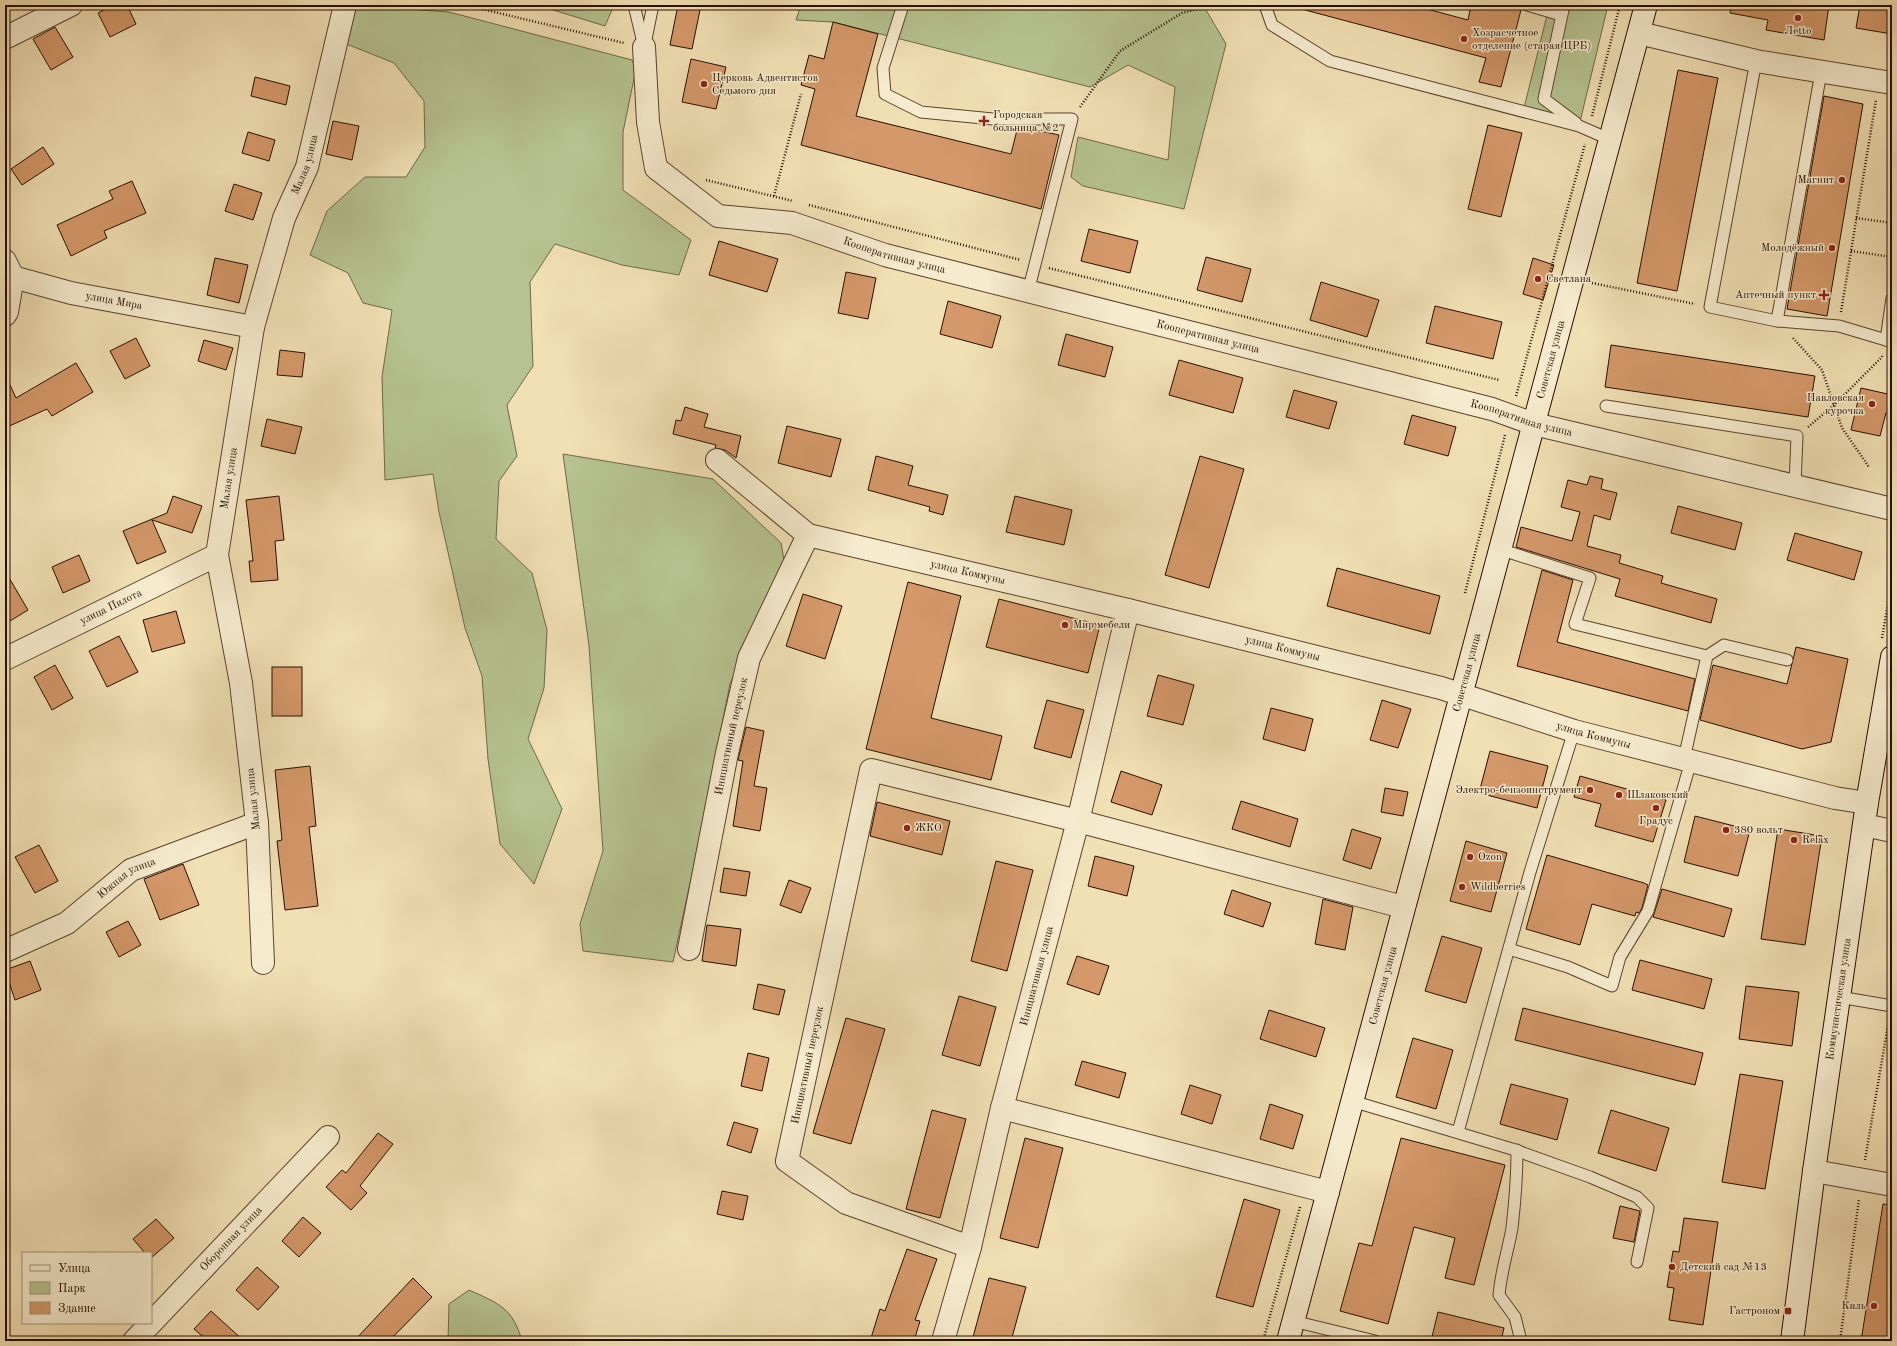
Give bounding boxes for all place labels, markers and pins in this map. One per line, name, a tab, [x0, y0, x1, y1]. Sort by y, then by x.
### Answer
marker: Леtto	[1793, 13, 1803, 23]
place label: Леtto	[1785, 26, 1811, 37]
place label: Хозрасчетное отделение (старая ЦРБ)	[1472, 28, 1591, 52]
marker: Хозрасчетное отделение (старая ЦРБ)	[1459, 34, 1469, 44]
place label: Церковь Адвентистов Седьмого дня	[712, 73, 818, 97]
marker: Церковь Адвентистов Седьмого дня	[699, 79, 709, 89]
place label: Городская больница №2	[993, 110, 1059, 134]
marker: Городская больница №2	[978, 115, 990, 127]
place label: Магнит	[1797, 175, 1834, 186]
marker: Магнит	[1837, 175, 1847, 185]
place label: Молодёжный	[1761, 243, 1824, 254]
marker: Молодёжный	[1827, 243, 1837, 253]
marker: Светлана	[1533, 274, 1543, 284]
place label: Светлана	[1546, 274, 1592, 285]
place label: Аптечный пункт	[1735, 290, 1816, 301]
marker: Аптечный пункт	[1819, 290, 1829, 300]
place label: Павловская курочка	[1807, 393, 1865, 417]
marker: Павловская курочка	[1867, 399, 1877, 409]
marker: Мир мебели	[1060, 620, 1070, 630]
place label: Мир мебели	[1073, 620, 1130, 631]
place label: Электро-бензоинструмент	[1456, 785, 1582, 796]
marker: Электро-бензоинструмент	[1585, 785, 1595, 795]
marker: Шлаковский	[1614, 790, 1624, 800]
place label: Шлаковский	[1627, 790, 1689, 801]
marker: Градус	[1651, 803, 1661, 813]
place label: Градус	[1639, 816, 1673, 827]
marker: ЖКО	[902, 823, 912, 833]
place label: ЖКО	[915, 823, 942, 834]
marker: 380 вольт	[1721, 825, 1731, 835]
place label: 380 вольт	[1734, 825, 1783, 836]
marker: Relax	[1789, 835, 1799, 845]
place label: Relax	[1802, 835, 1829, 846]
marker: Ozon	[1465, 852, 1475, 862]
place label: Ozon	[1478, 852, 1502, 863]
marker: Wildberries	[1457, 882, 1467, 892]
place label: Wildberries	[1470, 882, 1526, 893]
marker: Детский сад №13	[1667, 1262, 1677, 1272]
place label: Детский сад №13	[1680, 1262, 1767, 1273]
place label: Киль	[1841, 1301, 1866, 1312]
marker: Киль	[1869, 1301, 1879, 1311]
place label: Гастроном	[1729, 1306, 1780, 1317]
marker: Гастроном	[1783, 1306, 1793, 1316]

